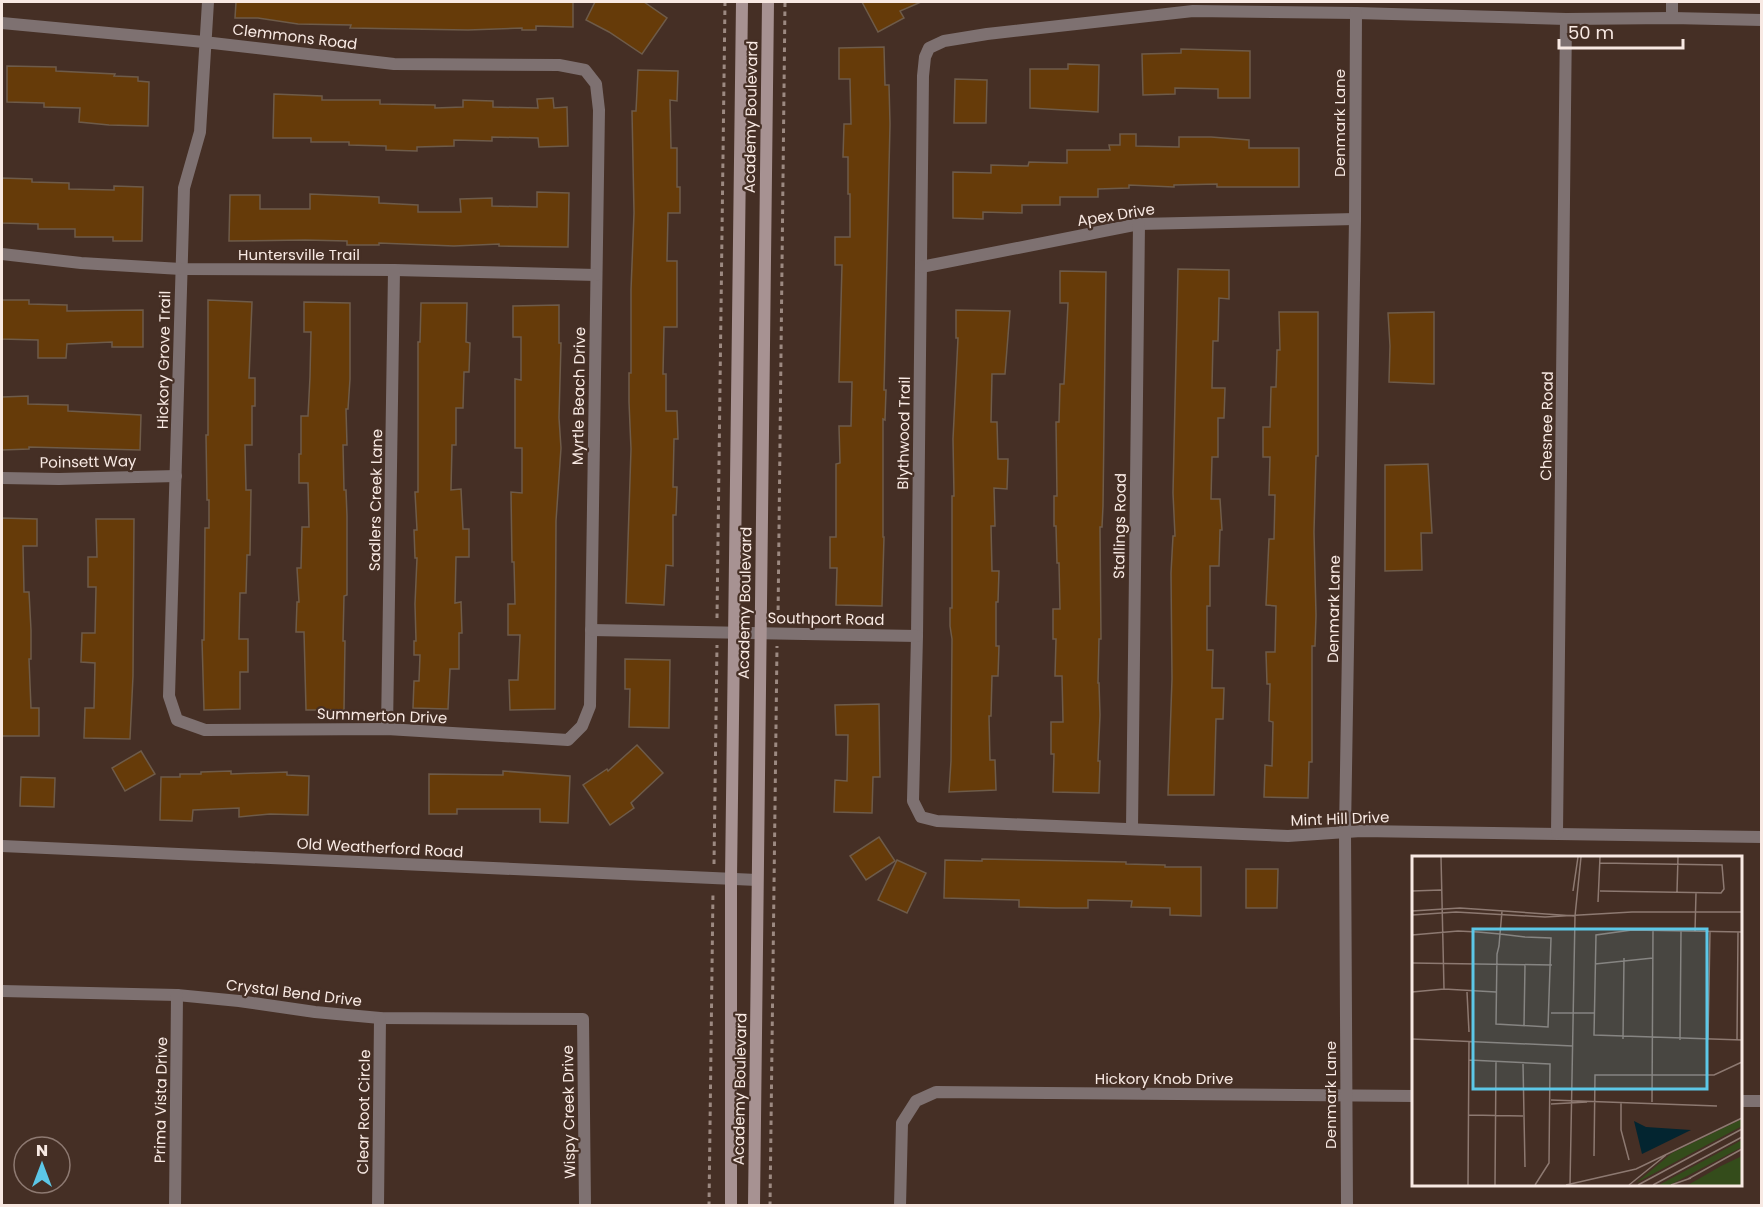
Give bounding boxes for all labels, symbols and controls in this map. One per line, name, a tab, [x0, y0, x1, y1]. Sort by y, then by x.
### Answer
scale bar	[1559, 12, 1684, 50]
street label: Clemmons Road	[231, 18, 359, 55]
text: 50 m	[1568, 20, 1614, 45]
street label: Academy Boulevard	[739, 41, 762, 193]
street label: Denmark Lane	[1329, 69, 1350, 177]
street label: Apex Drive	[1076, 198, 1156, 231]
street label: Huntersville Trail	[238, 244, 360, 265]
street label: Hickory Grove Trail	[152, 291, 175, 429]
street label: Myrtle Beach Drive	[567, 327, 590, 465]
street label: Chesnee Road	[1535, 371, 1558, 481]
street label: Blythwood Trail	[892, 376, 915, 490]
street label: Sadlers Creek Lane	[364, 429, 387, 571]
street label: Poinsett Way	[39, 450, 137, 473]
street label: Stallings Road	[1108, 473, 1131, 579]
street label: Academy Boulevard	[733, 527, 756, 679]
street label: Denmark Lane	[1322, 555, 1345, 663]
street label: Southport Road	[767, 607, 885, 630]
street label: Summerton Drive	[316, 703, 448, 728]
street label: Mint Hill Drive	[1290, 806, 1390, 831]
street label: Old Weatherford Road	[296, 833, 464, 862]
inset map	[1412, 856, 1742, 1186]
street label: Crystal Bend Drive	[225, 974, 363, 1011]
street label: Academy Boulevard	[728, 1013, 751, 1165]
street label: Prima Vista Drive	[149, 1037, 172, 1163]
street label: Denmark Lane	[1320, 1041, 1341, 1149]
street label: Wispy Creek Drive	[557, 1045, 580, 1179]
street label: Clear Root Circle	[352, 1049, 375, 1175]
street label: Hickory Knob Drive	[1095, 1068, 1233, 1089]
north arrow	[12, 1135, 72, 1195]
text: N	[36, 1139, 48, 1162]

